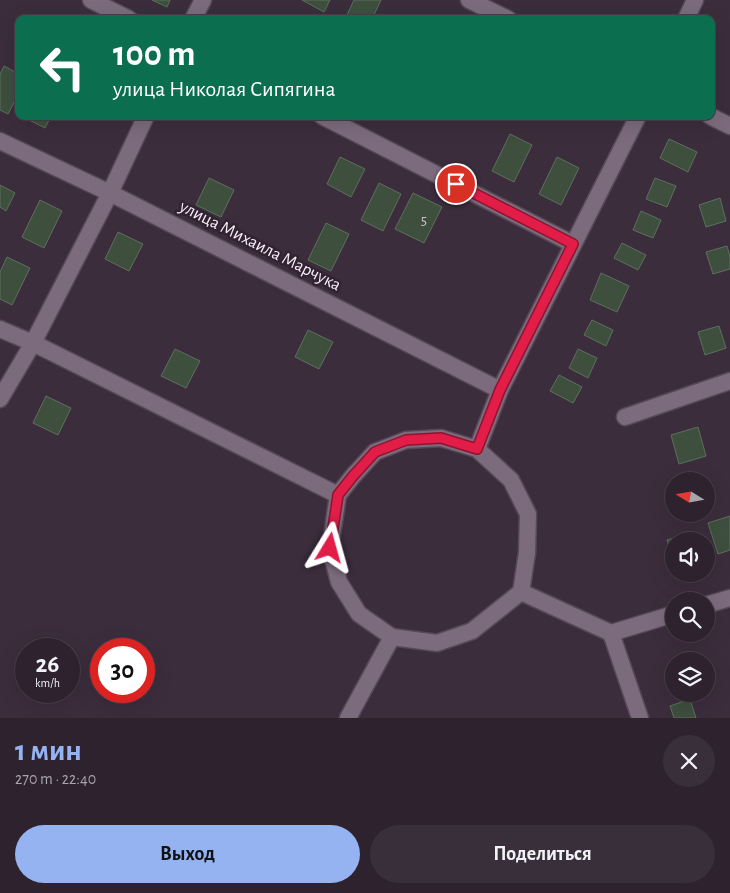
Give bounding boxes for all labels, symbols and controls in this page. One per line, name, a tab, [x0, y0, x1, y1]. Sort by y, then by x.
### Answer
icon: left	[30, 35, 95, 100]
text: 100 m	[113, 37, 196, 72]
text: улица Николая Сипягина	[113, 78, 336, 100]
pin	[435, 163, 477, 205]
icon: arrive	[442, 170, 470, 198]
street label: улица Михаила Марчука	[175, 197, 344, 295]
house number: 5	[421, 213, 427, 228]
north arrow	[665, 472, 715, 522]
map controls	[665, 472, 715, 702]
position arrow	[303, 521, 355, 573]
button: sound	[665, 532, 715, 582]
button: search	[665, 592, 715, 642]
speed limit sign: 30	[90, 638, 155, 703]
text: 26	[36, 652, 59, 677]
button: layers	[665, 652, 715, 702]
text: km/h	[35, 677, 60, 689]
button: close	[663, 735, 715, 787]
text: 1 мин	[15, 736, 82, 766]
text: 270 m · 22:40	[15, 771, 96, 787]
button: Выход	[15, 825, 360, 883]
button: Поделиться	[370, 825, 715, 883]

